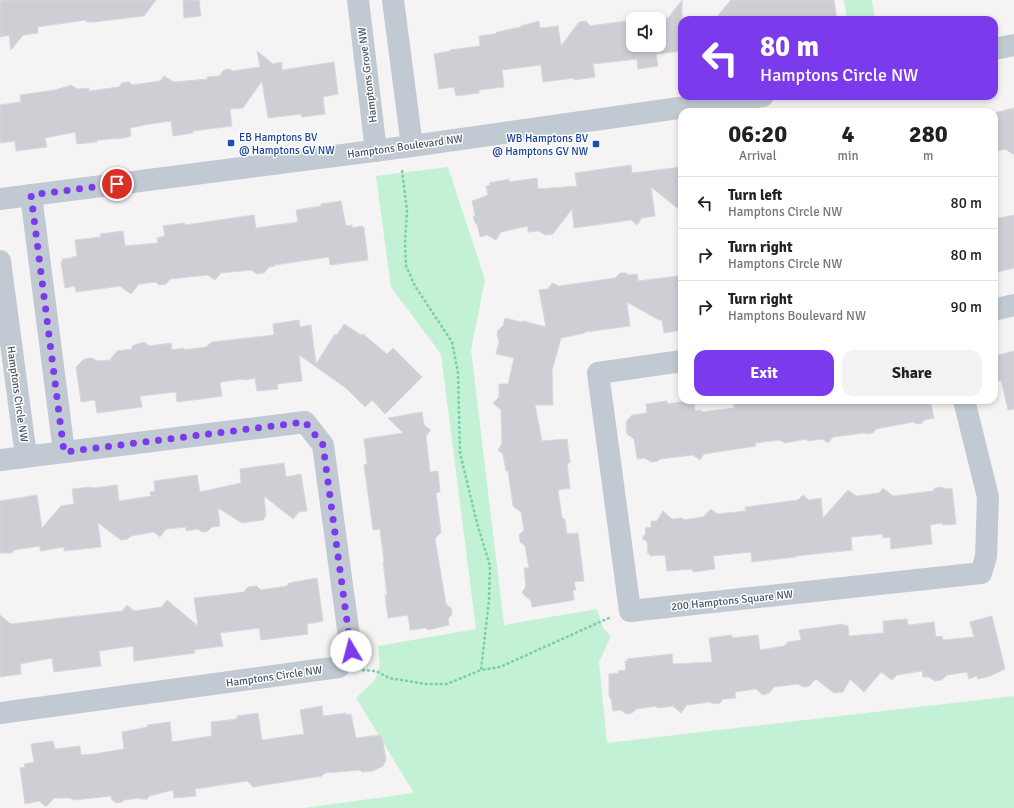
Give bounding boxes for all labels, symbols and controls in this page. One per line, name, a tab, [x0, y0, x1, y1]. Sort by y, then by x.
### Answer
map controls	[626, 12, 666, 52]
button: sound	[626, 12, 666, 52]
street label: Hamptons Grove NW	[355, 26, 380, 124]
text: 80 m	[760, 30, 819, 64]
icon: left	[694, 32, 746, 84]
text: Hamptons Circle NW	[760, 64, 918, 86]
text: 06:20	[728, 119, 787, 149]
text: 4	[842, 119, 854, 149]
text: 280	[909, 119, 948, 149]
place label: EB Hamptons BV @ Hamptons GV NW	[239, 131, 335, 157]
street label: Hamptons Boulevard NW	[346, 132, 464, 161]
place label: WB Hamptons BV @ Hamptons GV NW	[492, 132, 589, 158]
marker: EB Hamptons BV @ Hamptons GV NW	[226, 138, 236, 148]
marker: WB Hamptons BV @ Hamptons GV NW	[591, 139, 601, 149]
text: Arrival	[739, 148, 776, 164]
text: min	[838, 148, 859, 164]
text: m	[923, 148, 933, 164]
pin	[100, 167, 134, 201]
icon: arrive	[106, 173, 128, 195]
text: Turn left	[728, 186, 782, 204]
icon: left	[694, 192, 716, 214]
text: 80 m	[951, 194, 982, 212]
text: Hamptons Circle NW	[728, 204, 842, 220]
text: Turn right	[728, 238, 793, 256]
icon: right	[694, 244, 716, 266]
text: 80 m	[951, 246, 982, 264]
text: Hamptons Circle NW	[728, 256, 842, 272]
text: Turn right	[728, 290, 793, 308]
icon: right	[694, 296, 716, 318]
text: 90 m	[951, 298, 982, 316]
text: Hamptons Boulevard NW	[728, 308, 866, 324]
street label: Hamptons Circle NW	[4, 345, 31, 444]
button: Exit	[694, 350, 834, 396]
button: Share	[842, 350, 982, 396]
street label: 200 Hamptons Square NW	[670, 588, 794, 613]
position arrow	[330, 630, 372, 672]
street label: Hamptons Circle NW	[225, 663, 324, 690]

